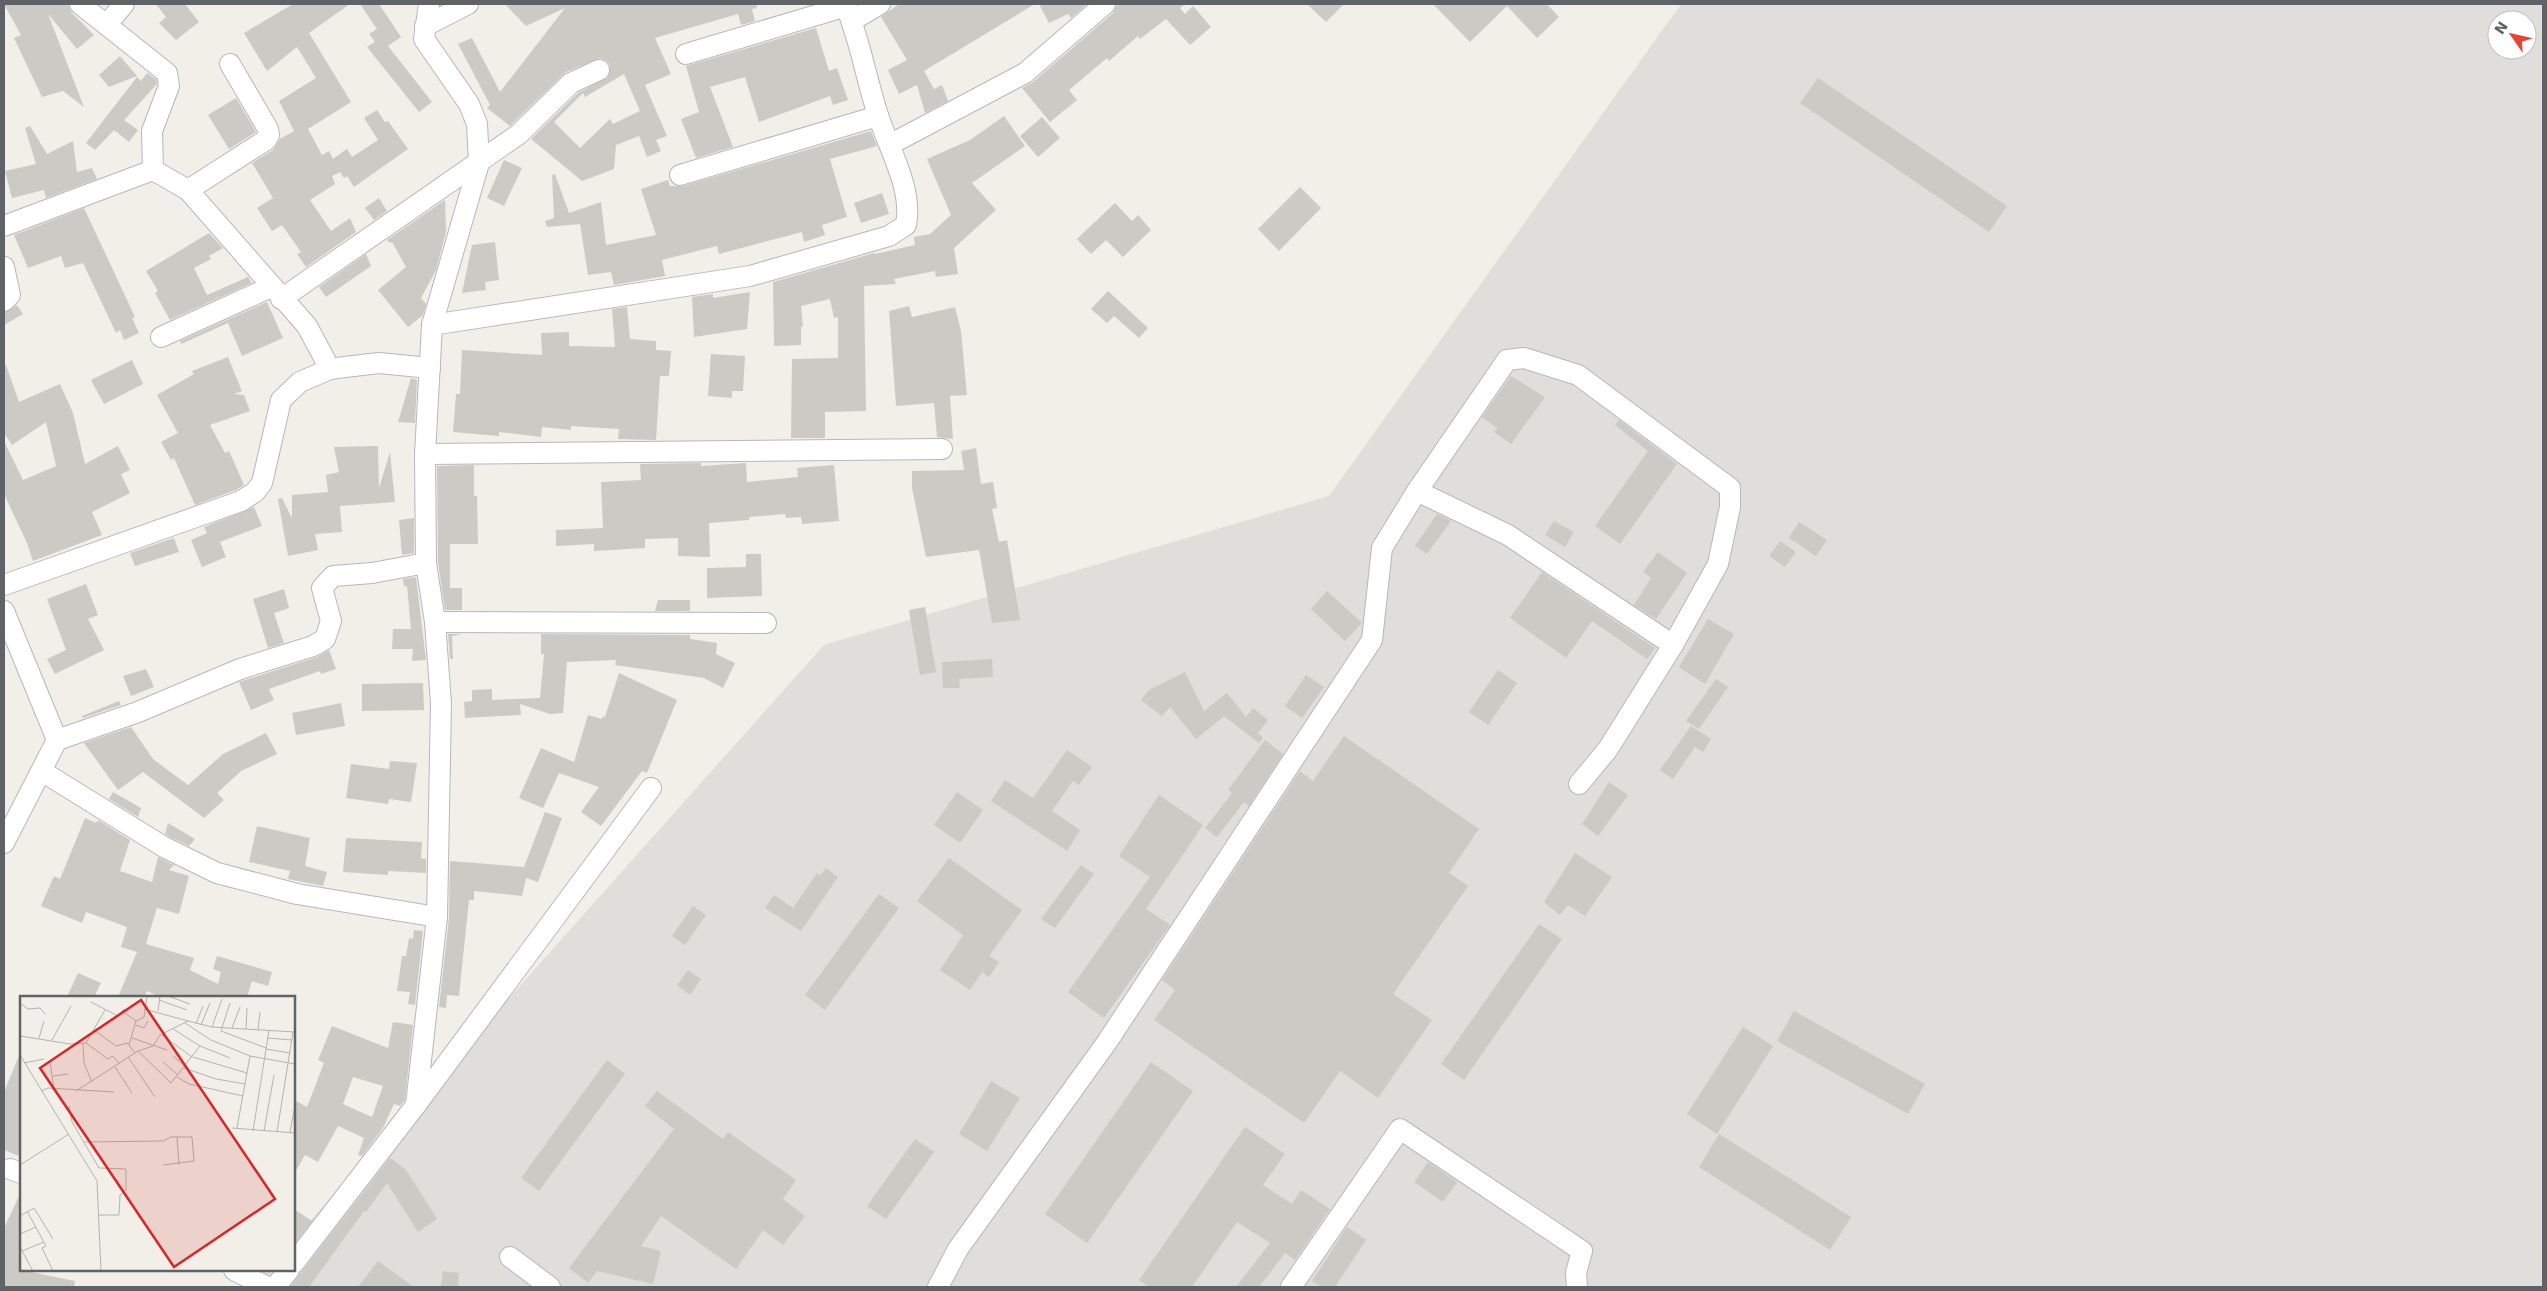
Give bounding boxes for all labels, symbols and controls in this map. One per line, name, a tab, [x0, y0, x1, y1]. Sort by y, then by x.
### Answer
north arrow	[2487, 10, 2537, 60]
text: N	[2491, 18, 2511, 37]
inset map	[20, 996, 295, 1271]

